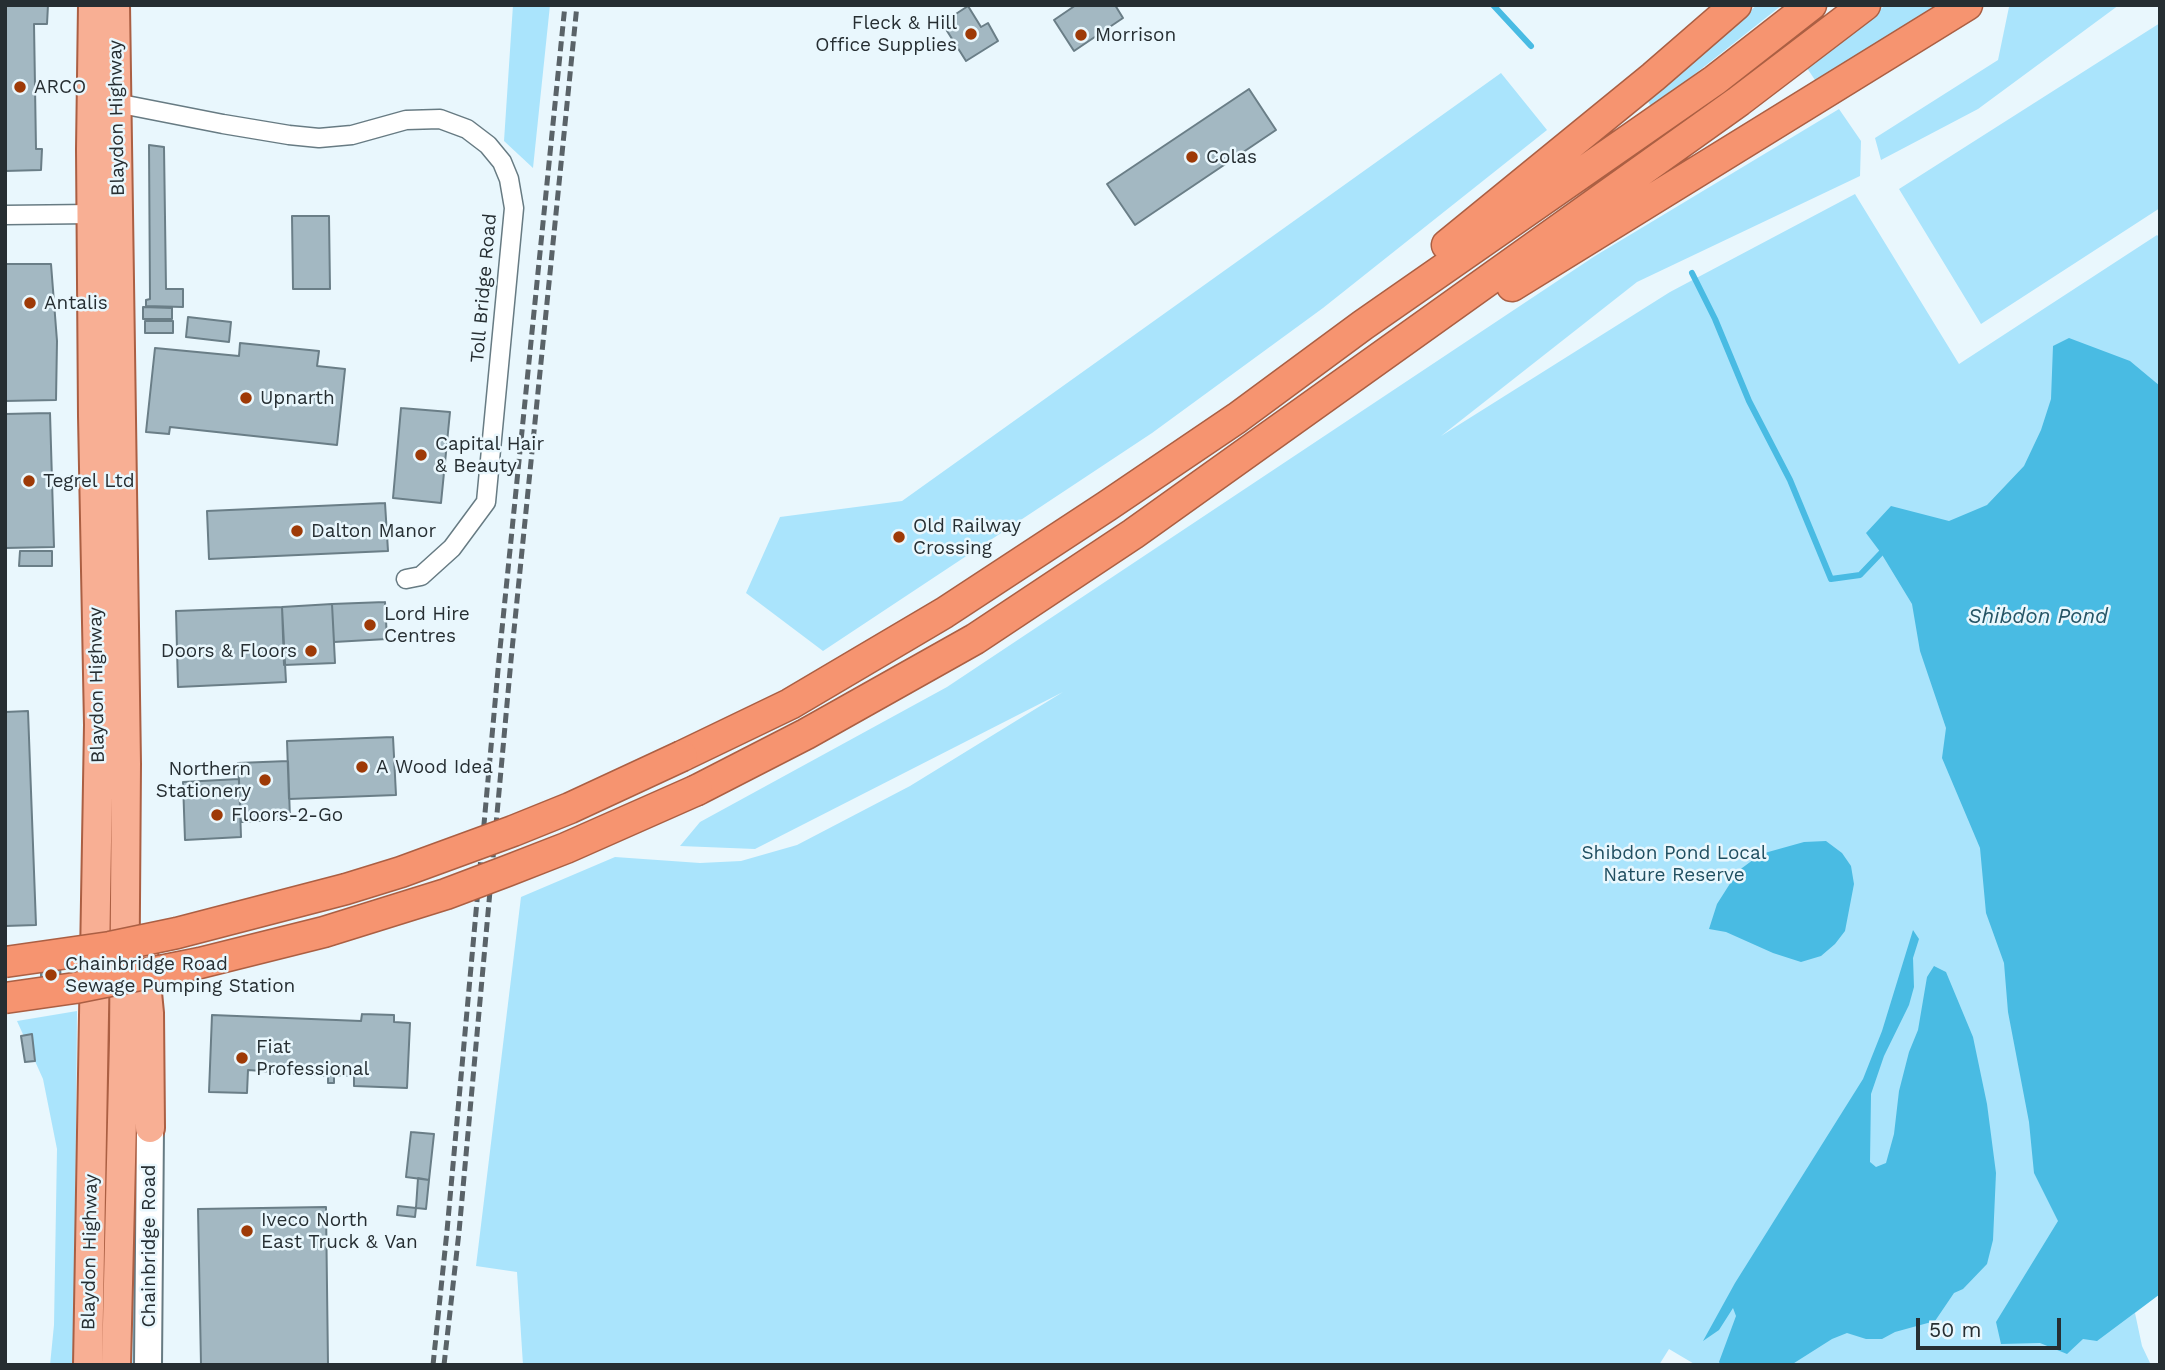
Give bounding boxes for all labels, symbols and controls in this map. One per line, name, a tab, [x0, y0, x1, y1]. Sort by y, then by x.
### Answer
place label: Fleck & Hill Office Supplies	[815, 12, 957, 56]
place label: Morrison	[1095, 24, 1176, 46]
marker: Fleck & Hill Office Supplies	[963, 26, 979, 42]
marker: Morrison	[1073, 27, 1089, 43]
street label: Blaydon Highway	[104, 40, 130, 196]
place label: ARCO	[34, 76, 86, 98]
marker: ARCO	[12, 79, 28, 95]
place label: Colas	[1206, 146, 1257, 168]
marker: Colas	[1184, 149, 1200, 165]
street label: Toll Bridge Road	[466, 212, 502, 364]
place label: Antalis	[44, 292, 108, 314]
marker: Antalis	[22, 295, 38, 311]
place label: Upnarth	[260, 387, 335, 409]
marker: Upnarth	[238, 390, 254, 406]
place label: Capital Hair & Beauty	[435, 433, 544, 477]
marker: Capital Hair & Beauty	[413, 447, 429, 463]
place label: Tegrel Ltd	[43, 470, 135, 492]
marker: Tegrel Ltd	[21, 473, 37, 489]
place label: Old Railway Crossing	[913, 515, 1021, 559]
place label: Dalton Manor	[311, 520, 436, 542]
marker: Dalton Manor	[289, 523, 305, 539]
marker: Old Railway Crossing	[891, 529, 907, 545]
place label: Lord Hire Centres	[384, 603, 470, 647]
water label: Shibdon Pond	[1968, 604, 2108, 630]
street label: Blaydon Highway	[84, 607, 110, 763]
marker: Lord Hire Centres	[362, 617, 378, 633]
place label: Doors & Floors	[161, 640, 297, 662]
marker: Doors & Floors	[303, 643, 319, 659]
place label: A Wood Idea	[376, 756, 493, 778]
place label: Northern Stationery	[156, 758, 251, 802]
marker: A Wood Idea	[354, 759, 370, 775]
marker: Northern Stationery	[257, 772, 273, 788]
place label: Floors-2-Go	[231, 804, 343, 826]
marker: Floors-2-Go	[209, 807, 225, 823]
park label: Shibdon Pond Local Nature Reserve	[1581, 842, 1767, 886]
place label: Chainbridge Road Sewage Pumping Station	[65, 953, 295, 997]
marker: Chainbridge Road Sewage Pumping Station	[43, 967, 59, 983]
place label: Fiat Professional	[256, 1036, 369, 1080]
marker: Fiat Professional	[234, 1050, 250, 1066]
street label: Chainbridge Road	[138, 1165, 160, 1327]
street label: Blaydon Highway	[77, 1174, 103, 1330]
place label: Iveco North East Truck & Van	[261, 1209, 418, 1253]
marker: Iveco North East Truck & Van	[239, 1223, 255, 1239]
scale bar	[1920, 1304, 2065, 1348]
text: 50 m	[1929, 1317, 1981, 1342]

